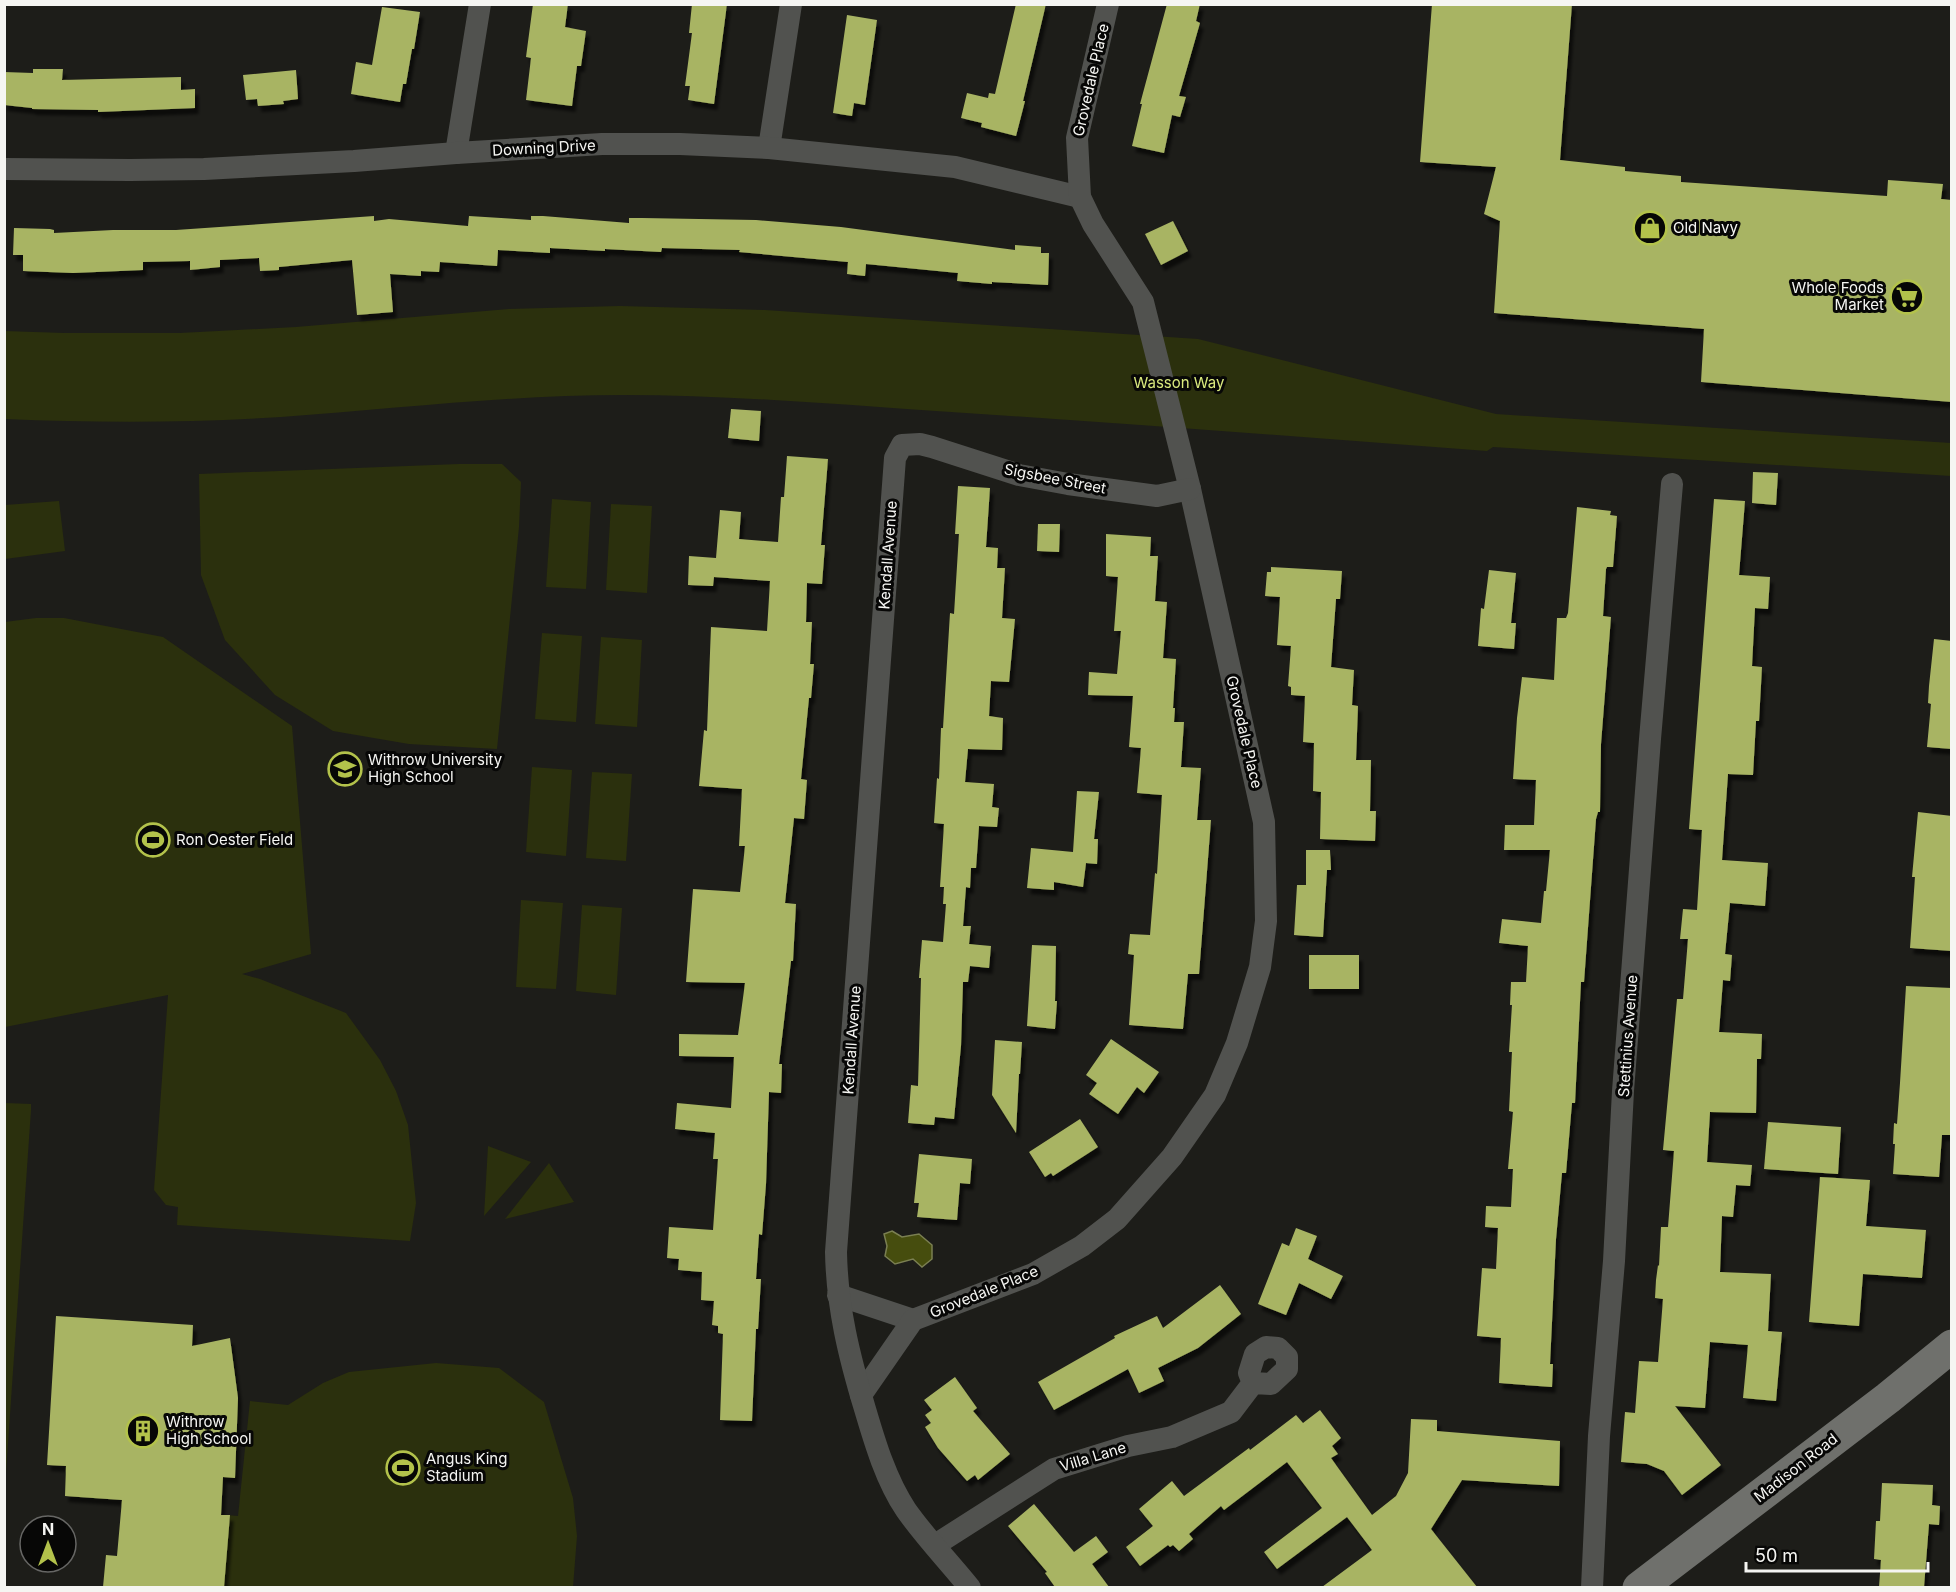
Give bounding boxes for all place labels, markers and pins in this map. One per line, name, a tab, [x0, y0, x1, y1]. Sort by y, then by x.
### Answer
shop icon: Old Navy	[1632, 210, 1668, 246]
place label: Old Navy	[1673, 218, 1738, 237]
place label: Whole Foods Market	[1791, 278, 1884, 314]
supermarket icon: Whole Foods Market	[1889, 279, 1925, 315]
place label: Withrow University High School	[368, 750, 503, 786]
school or university icon: Withrow University High School	[327, 751, 363, 787]
sports icon: Ron Oester Field	[135, 822, 171, 858]
place label: Ron Oester Field	[176, 830, 293, 849]
place label: Withrow High School	[166, 1412, 252, 1448]
building icon: Withrow High School	[125, 1413, 161, 1449]
place label: Angus King Stadium	[426, 1449, 507, 1485]
sports icon: Angus King Stadium	[385, 1450, 421, 1486]

